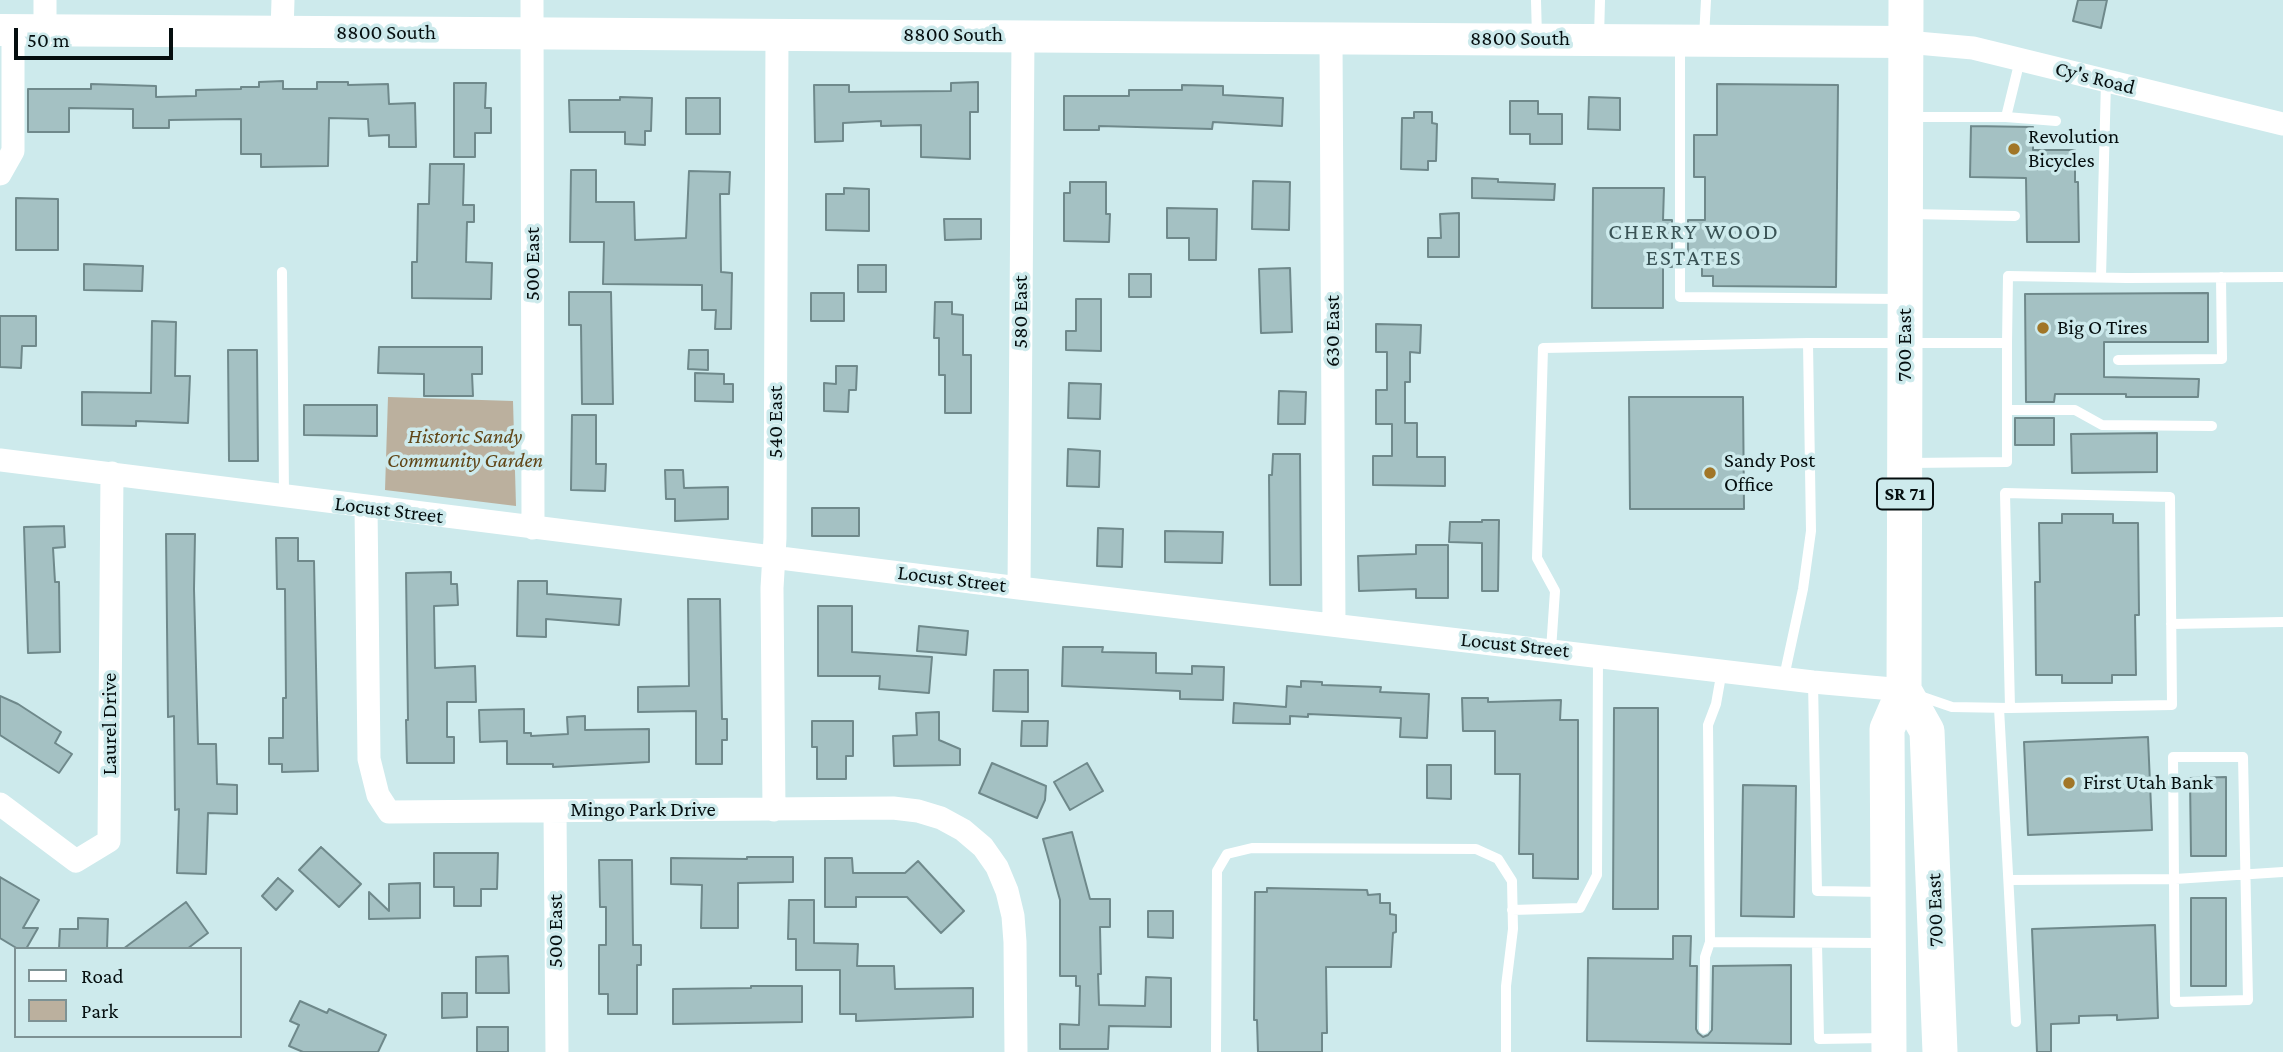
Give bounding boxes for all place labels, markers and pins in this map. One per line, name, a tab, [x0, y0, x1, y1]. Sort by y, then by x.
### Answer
place label: Revolution Bicycles	[2028, 124, 2119, 174]
marker: Revolution Bicycles	[2006, 141, 2022, 157]
place label: Big O Tires	[2057, 315, 2147, 341]
marker: Big O Tires	[2035, 320, 2051, 336]
place label: Sandy Post Office	[1724, 448, 1815, 498]
marker: Sandy Post Office	[1702, 465, 1718, 481]
place label: First Utah Bank	[2083, 770, 2213, 796]
marker: First Utah Bank	[2061, 775, 2077, 791]

